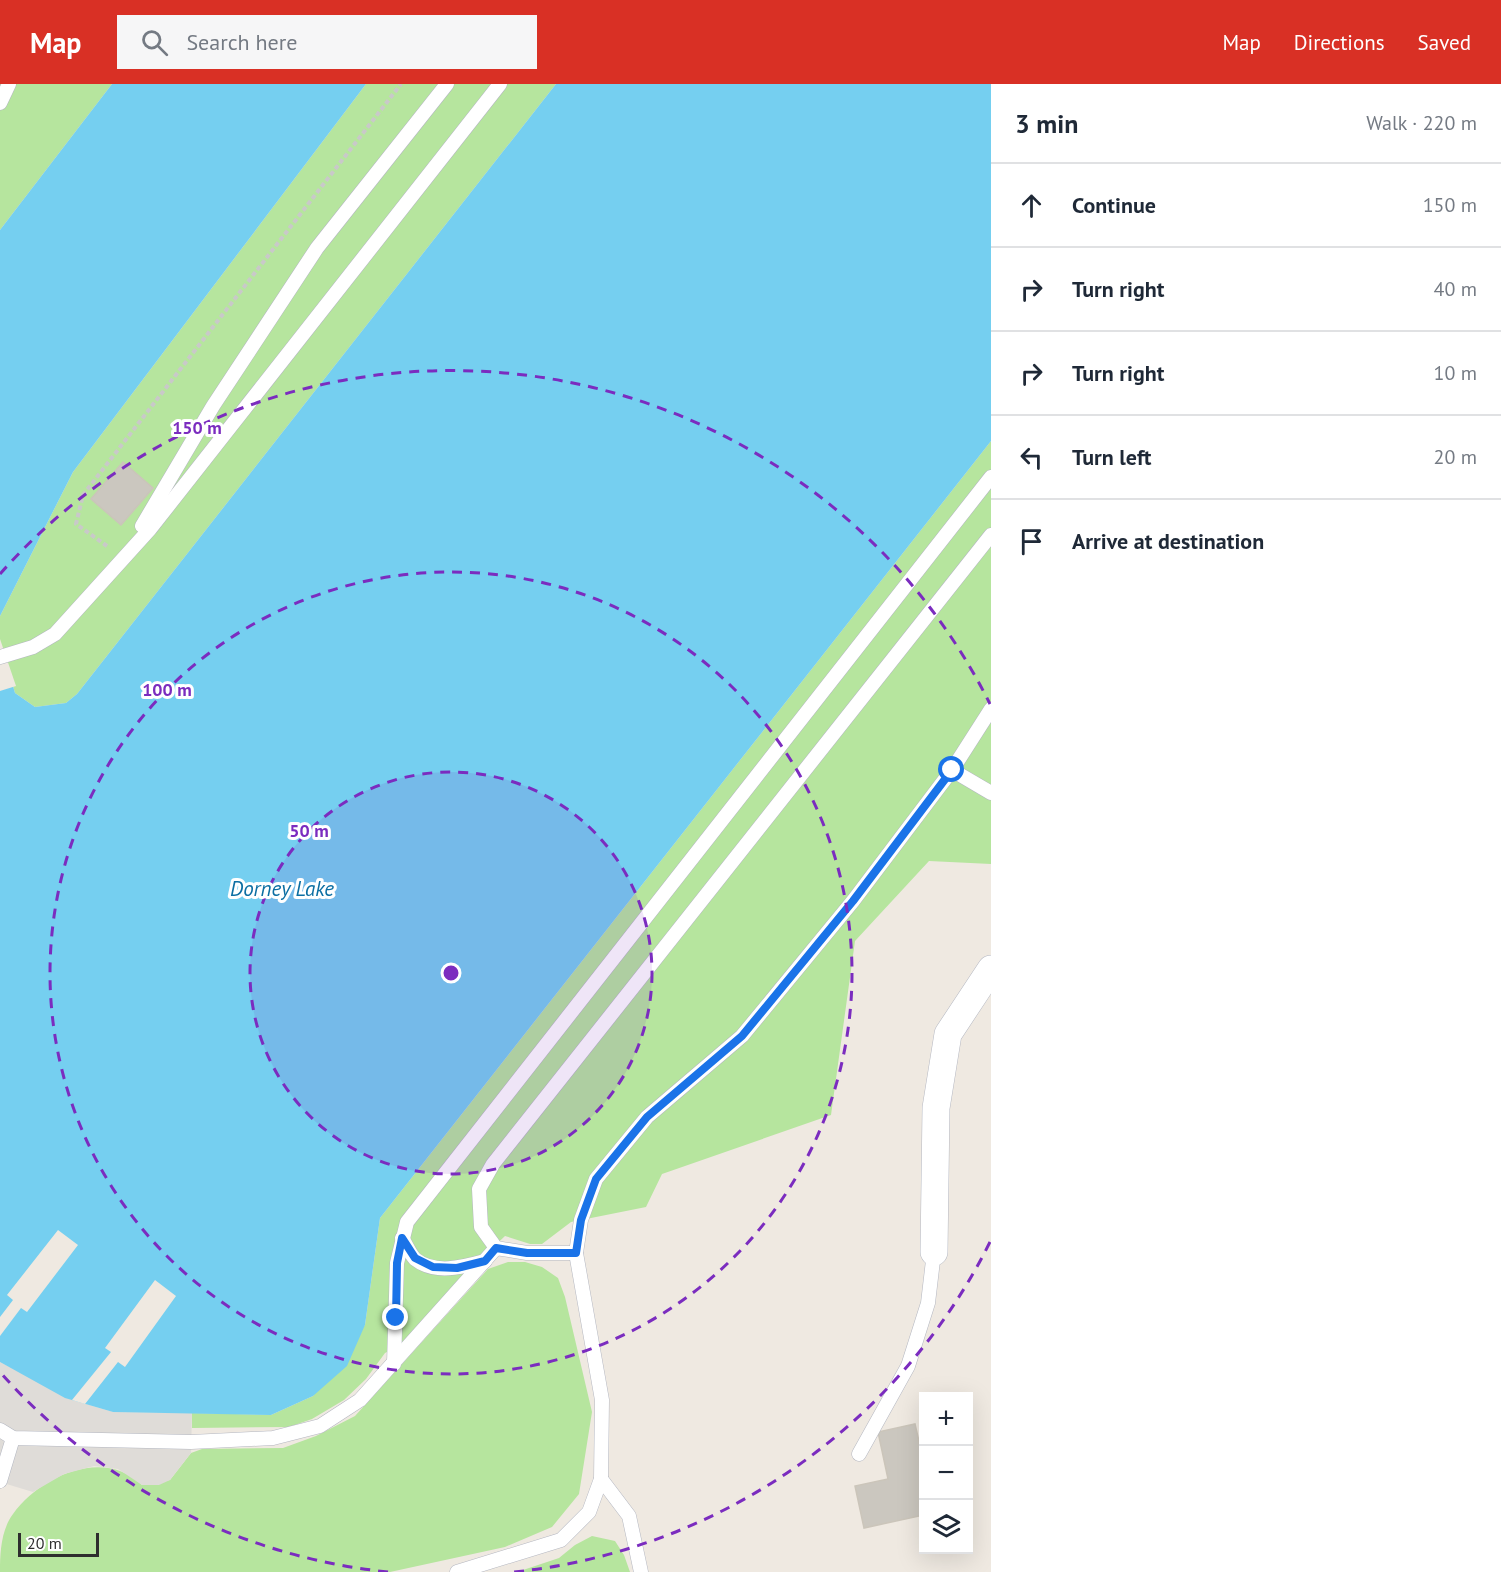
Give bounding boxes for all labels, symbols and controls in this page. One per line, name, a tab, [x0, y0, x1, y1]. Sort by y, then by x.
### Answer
search box	[117, 15, 537, 69]
text: Map	[30, 24, 81, 61]
icon: search	[138, 26, 171, 59]
text: Search here	[186, 28, 297, 56]
text: Map	[1222, 29, 1261, 56]
text: Directions	[1294, 29, 1385, 56]
text: Saved	[1418, 29, 1471, 56]
text: 3 min	[1015, 107, 1078, 140]
text: Walk · 220 m	[1366, 110, 1477, 136]
icon: ahead	[1015, 189, 1048, 222]
text: Continue	[1072, 191, 1156, 219]
text: 150 m	[1423, 192, 1477, 218]
icon: right	[1015, 273, 1048, 306]
text: Turn right	[1072, 275, 1164, 303]
text: 40 m	[1434, 276, 1477, 302]
icon: right	[1015, 357, 1048, 390]
text: Turn right	[1072, 359, 1164, 387]
text: 10 m	[1434, 360, 1477, 386]
text: 150 m	[172, 416, 222, 439]
icon: left	[1015, 441, 1048, 474]
text: Turn left	[1072, 443, 1152, 471]
text: 20 m	[1434, 444, 1477, 470]
icon: arrive	[1015, 525, 1048, 558]
text: Arrive at destination	[1072, 527, 1264, 555]
text: 100 m	[142, 678, 192, 701]
route start	[938, 756, 964, 782]
text: 50 m	[289, 819, 329, 842]
water label: Dorney Lake	[230, 875, 334, 902]
centre of rings	[441, 963, 461, 983]
route end	[382, 1304, 408, 1330]
map controls	[919, 1392, 973, 1554]
button: +	[919, 1392, 973, 1446]
button: −	[919, 1446, 973, 1500]
button: layers	[919, 1500, 973, 1554]
scale bar	[18, 1530, 99, 1558]
text: 20 m	[27, 1533, 62, 1553]

